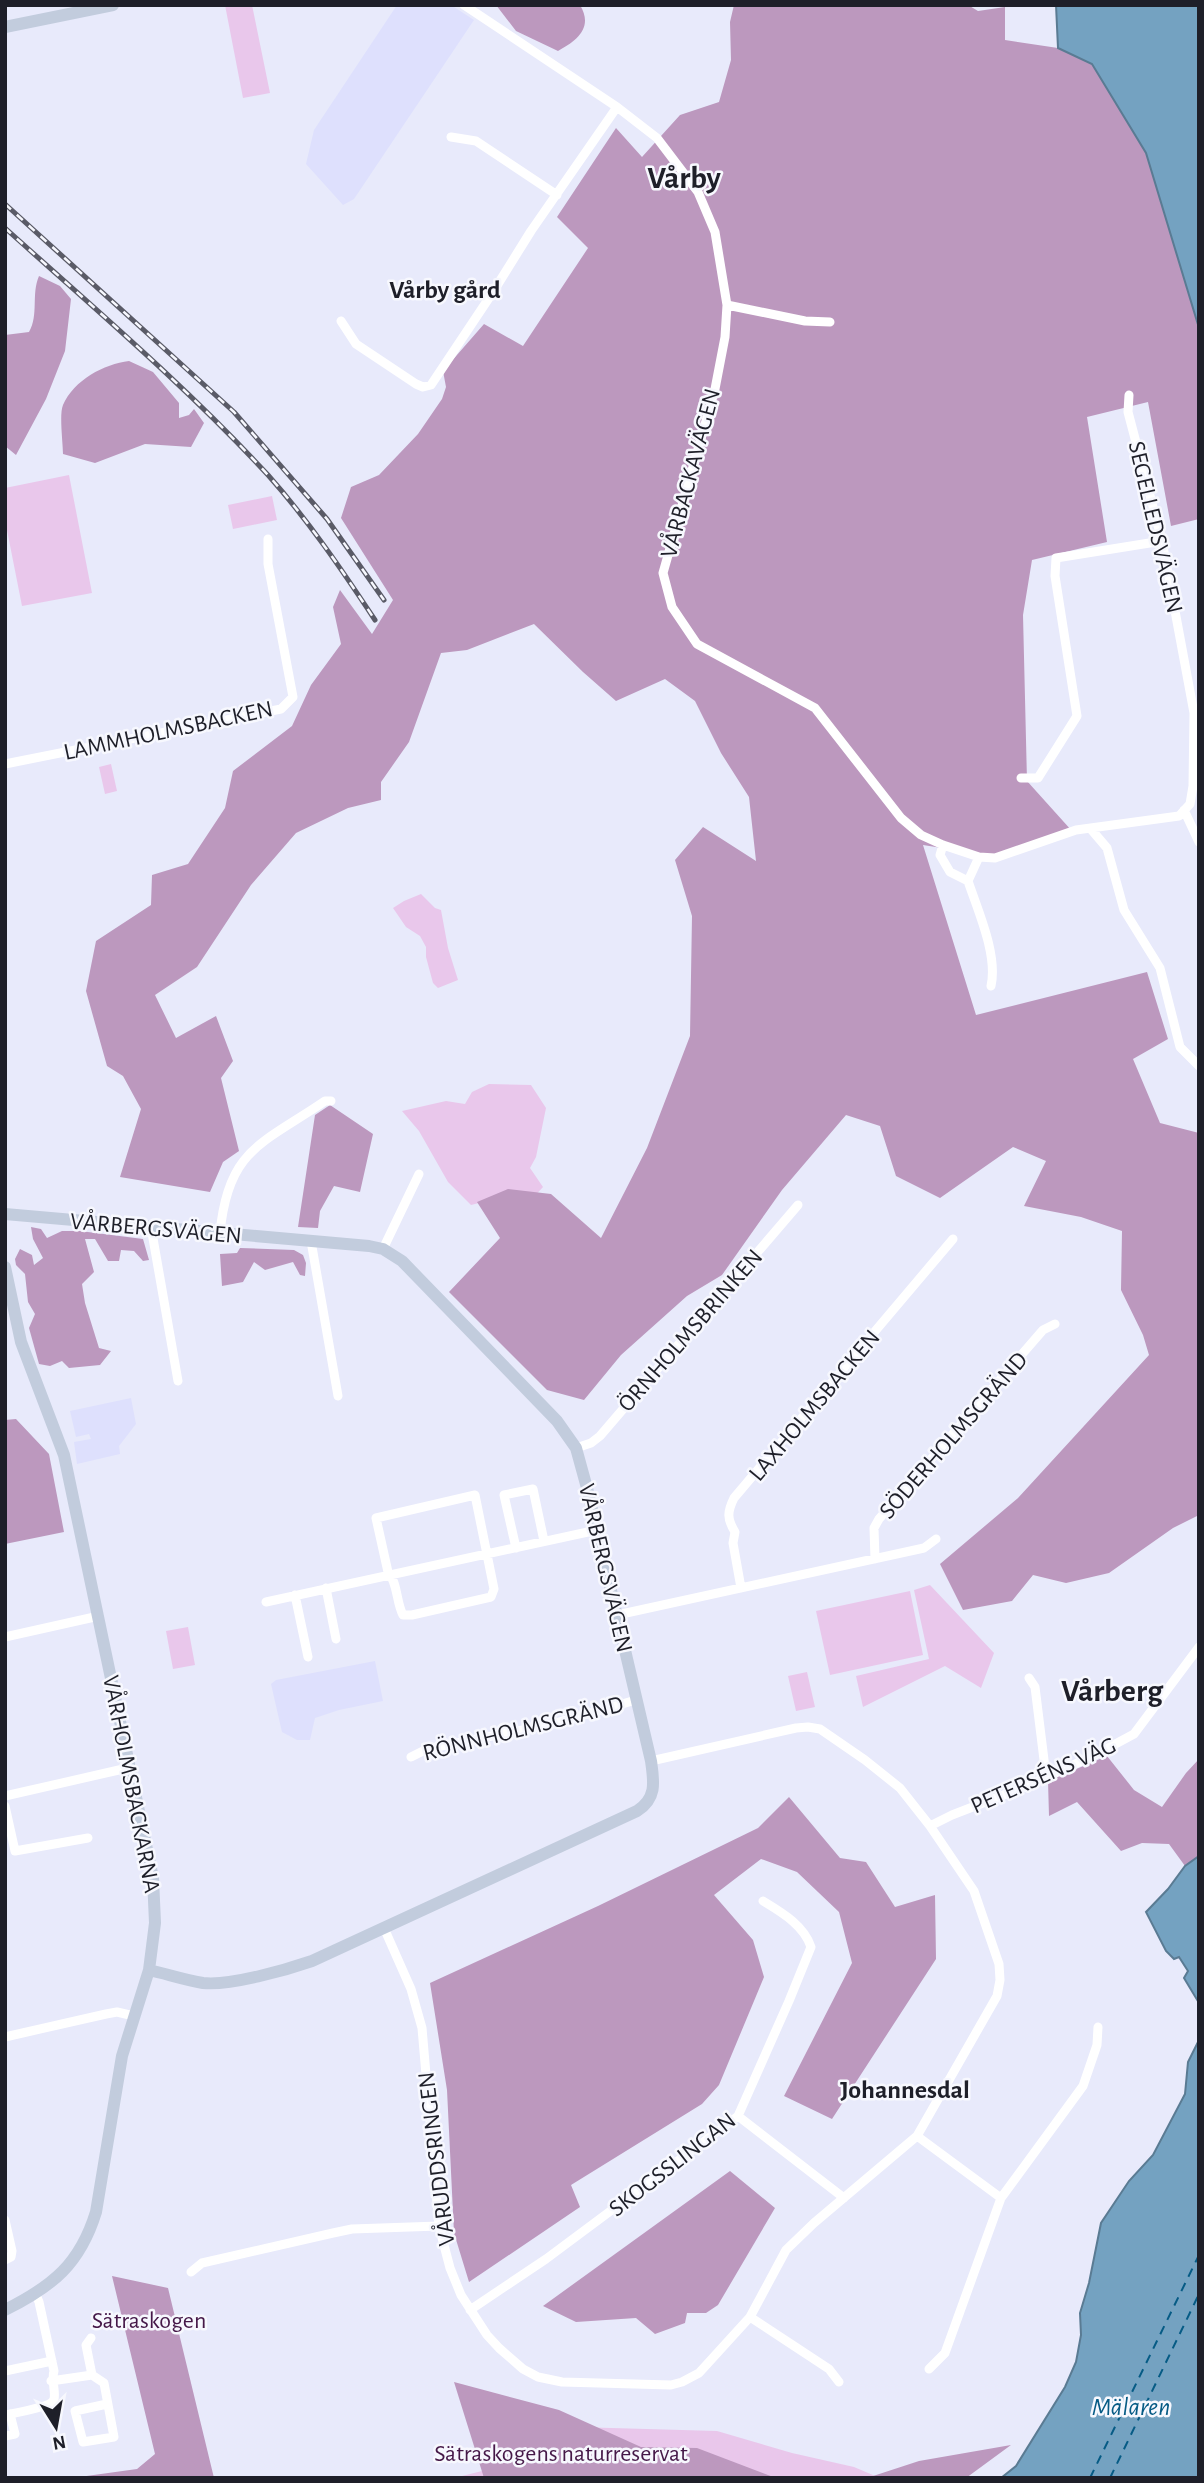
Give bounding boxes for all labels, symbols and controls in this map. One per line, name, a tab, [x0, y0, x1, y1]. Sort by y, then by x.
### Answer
district label: Vårby	[647, 162, 722, 194]
district label: Vårby gård	[389, 277, 501, 303]
street label: VÅRBACKAVÄGEN	[655, 385, 725, 561]
street label: SEGELLEDSVÄGEN	[1124, 439, 1187, 616]
street label: LAMMHOLMSBACKEN	[61, 697, 275, 765]
street label: VÅRBERGSVÄGEN	[69, 1208, 243, 1248]
street label: ÖRNHOLMSBRINKEN	[613, 1244, 768, 1416]
street label: LAXHOLMSBACKEN	[745, 1325, 885, 1486]
street label: SÖDERHOLMSGRÄND	[874, 1347, 1032, 1524]
street label: VÅRBERGSVÄGEN	[574, 1481, 638, 1655]
street label: VÅRHOLMSBACKARNA	[98, 1673, 166, 1895]
district label: Vårberg	[1061, 1675, 1164, 1707]
street label: RÖNNHOLMSGRÄND	[420, 1691, 626, 1766]
street label: PETERSÉNS VÄG	[966, 1731, 1120, 1819]
street label: VÅRUDDSRINGEN	[412, 2070, 460, 2248]
district label: Johannesdal	[840, 2077, 970, 2103]
street label: SKOGSSLINGAN	[605, 2108, 740, 2221]
park label: Sätraskogen	[92, 2309, 206, 2333]
north arrow	[21, 2392, 91, 2462]
water label: Mälaren	[1092, 2394, 1170, 2420]
text: N	[51, 2432, 67, 2453]
park label: Sätraskogens naturreservat	[434, 2442, 688, 2466]

